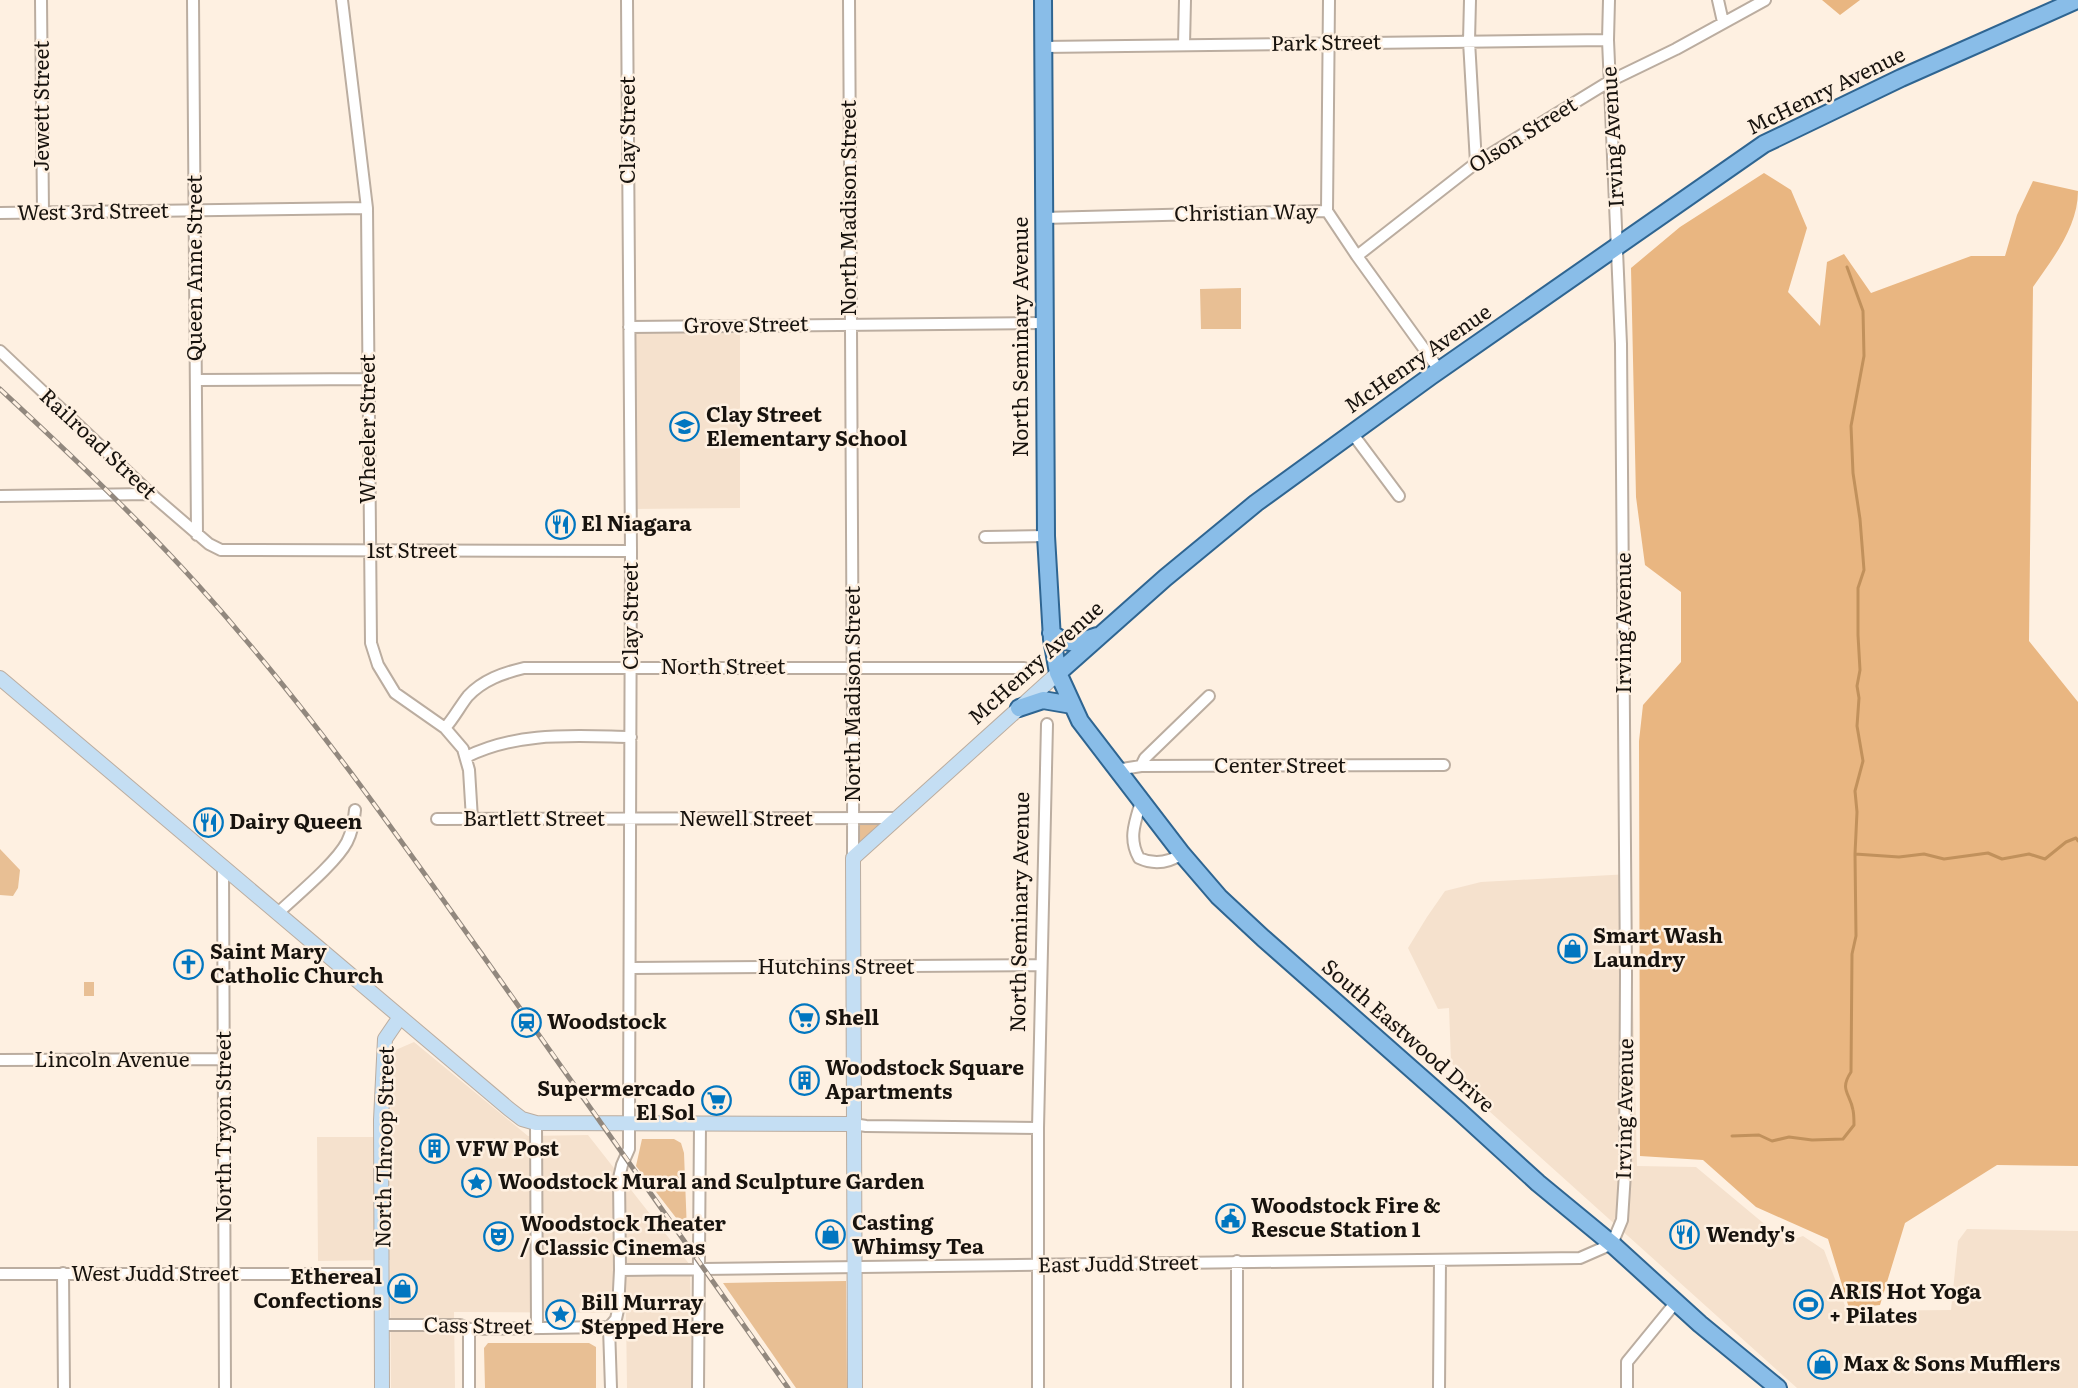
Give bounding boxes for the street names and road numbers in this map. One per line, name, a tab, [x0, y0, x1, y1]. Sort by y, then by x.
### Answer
street label: Park Street	[1271, 24, 1382, 57]
street label: McHenry Avenue	[1740, 37, 1909, 141]
street label: Jewett Street	[24, 40, 55, 172]
street label: Irving Avenue	[1591, 66, 1630, 209]
street label: Clay Street	[610, 75, 641, 184]
street label: Olson Street	[1461, 87, 1582, 178]
street label: North Madison Street	[831, 99, 862, 316]
street label: Queen Anne Street	[177, 174, 208, 361]
street label: West 3rd Street	[17, 193, 170, 226]
street label: Christian Way	[1174, 194, 1319, 227]
street label: North Seminary Avenue	[1003, 217, 1034, 457]
street label: McHenry Avenue	[1337, 295, 1496, 419]
street label: Grove Street	[683, 306, 809, 339]
street label: Wheeler Street	[350, 354, 381, 504]
street label: Railroad Street	[34, 380, 166, 505]
street label: 1st Street	[367, 533, 458, 564]
street label: Irving Avenue	[1606, 552, 1637, 694]
street label: Clay Street	[613, 561, 644, 670]
street label: North Madison Street	[835, 585, 866, 802]
street label: McHenry Avenue	[960, 592, 1109, 730]
street label: North Street	[660, 649, 786, 680]
street label: Center Street	[1214, 748, 1346, 779]
street label: North Seminary Avenue	[1000, 791, 1035, 1033]
street label: Bartlett Street	[463, 801, 606, 832]
street label: Newell Street	[679, 801, 813, 832]
street label: Hutchins Street	[758, 949, 915, 980]
street label: South Eastwood Drive	[1316, 950, 1503, 1118]
street label: North Tryon Street	[206, 1031, 237, 1223]
street label: Irving Avenue	[1606, 1038, 1639, 1180]
street label: Lincoln Avenue	[34, 1042, 190, 1073]
street label: North Throop Street	[365, 1045, 400, 1248]
street label: East Judd Street	[1037, 1245, 1199, 1278]
street label: West Judd Street	[71, 1256, 239, 1287]
street label: Cass Street	[423, 1307, 533, 1340]

